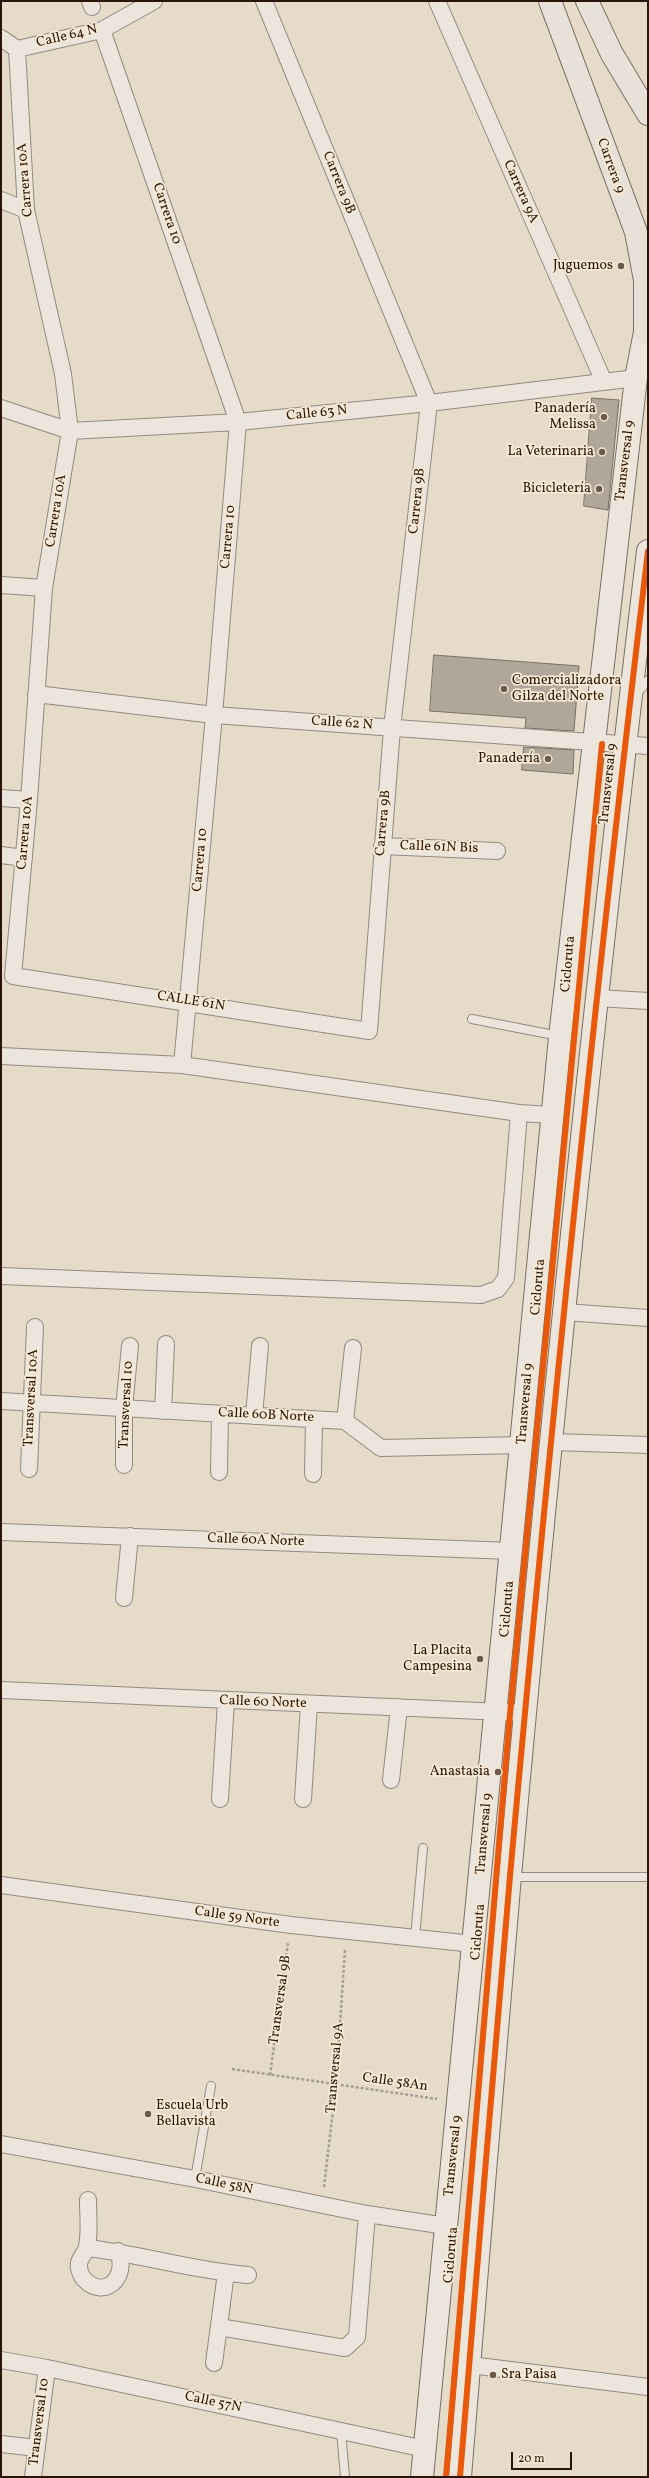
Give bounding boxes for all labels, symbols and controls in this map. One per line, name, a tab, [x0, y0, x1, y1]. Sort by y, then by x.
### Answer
street label: Calle 64 N	[35, 22, 99, 52]
street label: Carrera 9	[592, 136, 628, 196]
street label: Carrera 10A	[14, 142, 38, 218]
street label: Carrera 9B	[318, 149, 358, 217]
street label: Carrera 9A	[499, 158, 541, 226]
street label: Carrera 10	[148, 181, 184, 247]
place label: Juguemos	[553, 258, 613, 274]
marker: Juguemos	[616, 261, 626, 271]
place label: Panadería Melissa	[534, 401, 596, 434]
street label: Calle 63 N	[286, 402, 348, 426]
marker: Panadería Melissa	[599, 412, 609, 422]
street label: Transversal 9	[613, 420, 639, 502]
place label: La Veterinaria	[508, 444, 594, 460]
marker: La Veterinaria	[597, 447, 607, 457]
street label: Carrera 9B	[406, 467, 430, 535]
street label: Carrera 10A	[43, 473, 71, 549]
place label: Bicicletería	[522, 481, 591, 497]
marker: Bicicletería	[594, 484, 604, 494]
street label: Carrera 10	[218, 504, 240, 570]
place label: Comercializadora Gilza del Norte	[512, 673, 621, 706]
marker: Comercializadora Gilza del Norte	[499, 684, 509, 694]
street label: Calle 62 N	[311, 713, 373, 735]
street label: Transversal 9	[596, 743, 622, 825]
place label: Panadería	[478, 751, 540, 767]
marker: Panadería	[543, 754, 553, 764]
street label: Carrera 9B	[373, 789, 395, 857]
street label: Carrera 10A	[14, 795, 38, 871]
street label: Carrera 10	[190, 827, 212, 893]
street label: Calle 61N Bis	[399, 838, 479, 858]
street label: Cicloruta	[558, 935, 580, 993]
street label: CALLE 61N	[156, 988, 226, 1016]
street label: Cicloruta	[528, 1258, 550, 1316]
street label: Transversal 10A	[21, 1349, 43, 1447]
street label: Transversal 10	[116, 1361, 138, 1449]
street label: Transversal 9	[514, 1363, 538, 1445]
street label: Calle 60B Norte	[218, 1405, 314, 1427]
street label: Calle 60A Norte	[207, 1531, 305, 1551]
street label: Cicloruta	[497, 1580, 519, 1638]
place label: La Placita Campesina	[403, 1643, 472, 1676]
marker: La Placita Campesina	[475, 1654, 485, 1664]
street label: Calle 60 Norte	[219, 1693, 307, 1713]
place label: Anastasia	[430, 1764, 490, 1780]
marker: Anastasia	[493, 1767, 503, 1777]
street label: Transversal 9	[473, 1793, 497, 1875]
street label: Cicloruta	[468, 1903, 490, 1961]
street label: Calle 59 Norte	[193, 1904, 281, 1932]
street label: Transversal 9B	[266, 1954, 296, 2046]
street label: Transversal 9A	[324, 2022, 348, 2114]
street label: Calle 58An	[361, 2070, 429, 2096]
place label: Escuela Urb Bellavista	[156, 2098, 228, 2130]
marker: Escuela Urb Bellavista	[143, 2109, 153, 2119]
street label: Transversal 9	[441, 2115, 467, 2197]
street label: Calle 58N	[194, 2171, 254, 2199]
street label: Cicloruta	[441, 2226, 463, 2284]
place label: Sra Paisa	[501, 2367, 557, 2383]
marker: Sra Paisa	[488, 2370, 498, 2380]
street label: Transversal 10	[26, 2377, 54, 2467]
street label: Calle 57N	[183, 2389, 243, 2417]
scale bar	[513, 2444, 574, 2470]
text: 20 m	[518, 2451, 545, 2467]

